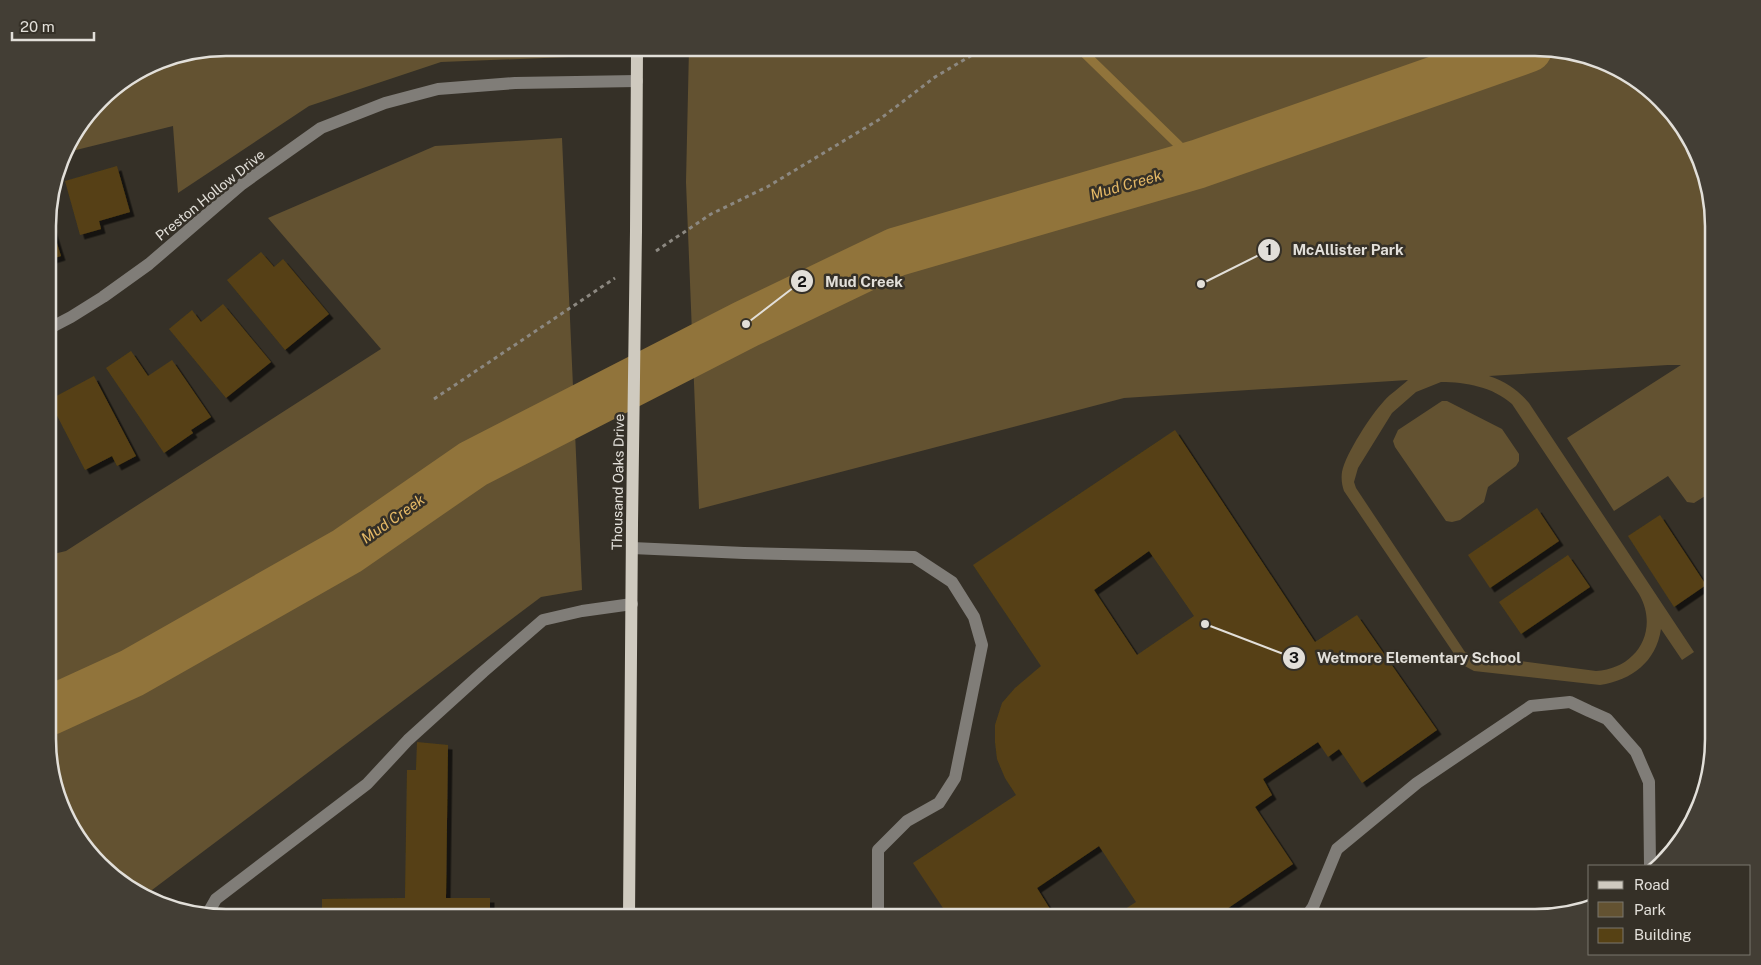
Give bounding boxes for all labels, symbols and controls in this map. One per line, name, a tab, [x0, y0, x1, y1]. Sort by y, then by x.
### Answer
scale bar	[12, 10, 95, 42]
text: 20 m	[20, 18, 55, 35]
street label: Preston Hollow Drive	[152, 146, 268, 244]
water label: Mud Creek	[1088, 166, 1164, 203]
callout: McAllister Park	[1257, 235, 1413, 265]
text: 1	[1266, 241, 1272, 258]
text: McAllister Park	[1292, 241, 1404, 258]
callout: Mud Creek	[790, 266, 913, 296]
text: 2	[797, 273, 807, 290]
text: Mud Creek	[825, 273, 903, 290]
street label: Thousand Oaks Drive	[609, 414, 627, 550]
water label: Mud Creek	[358, 490, 428, 547]
callout: Wetmore Elementary School	[1282, 643, 1531, 673]
text: 3	[1289, 649, 1299, 666]
text: Wetmore Elementary School	[1317, 649, 1521, 666]
legend	[1588, 865, 1751, 955]
text: Road	[1634, 876, 1670, 893]
text: Park	[1634, 901, 1666, 918]
text: Building	[1634, 926, 1692, 943]

